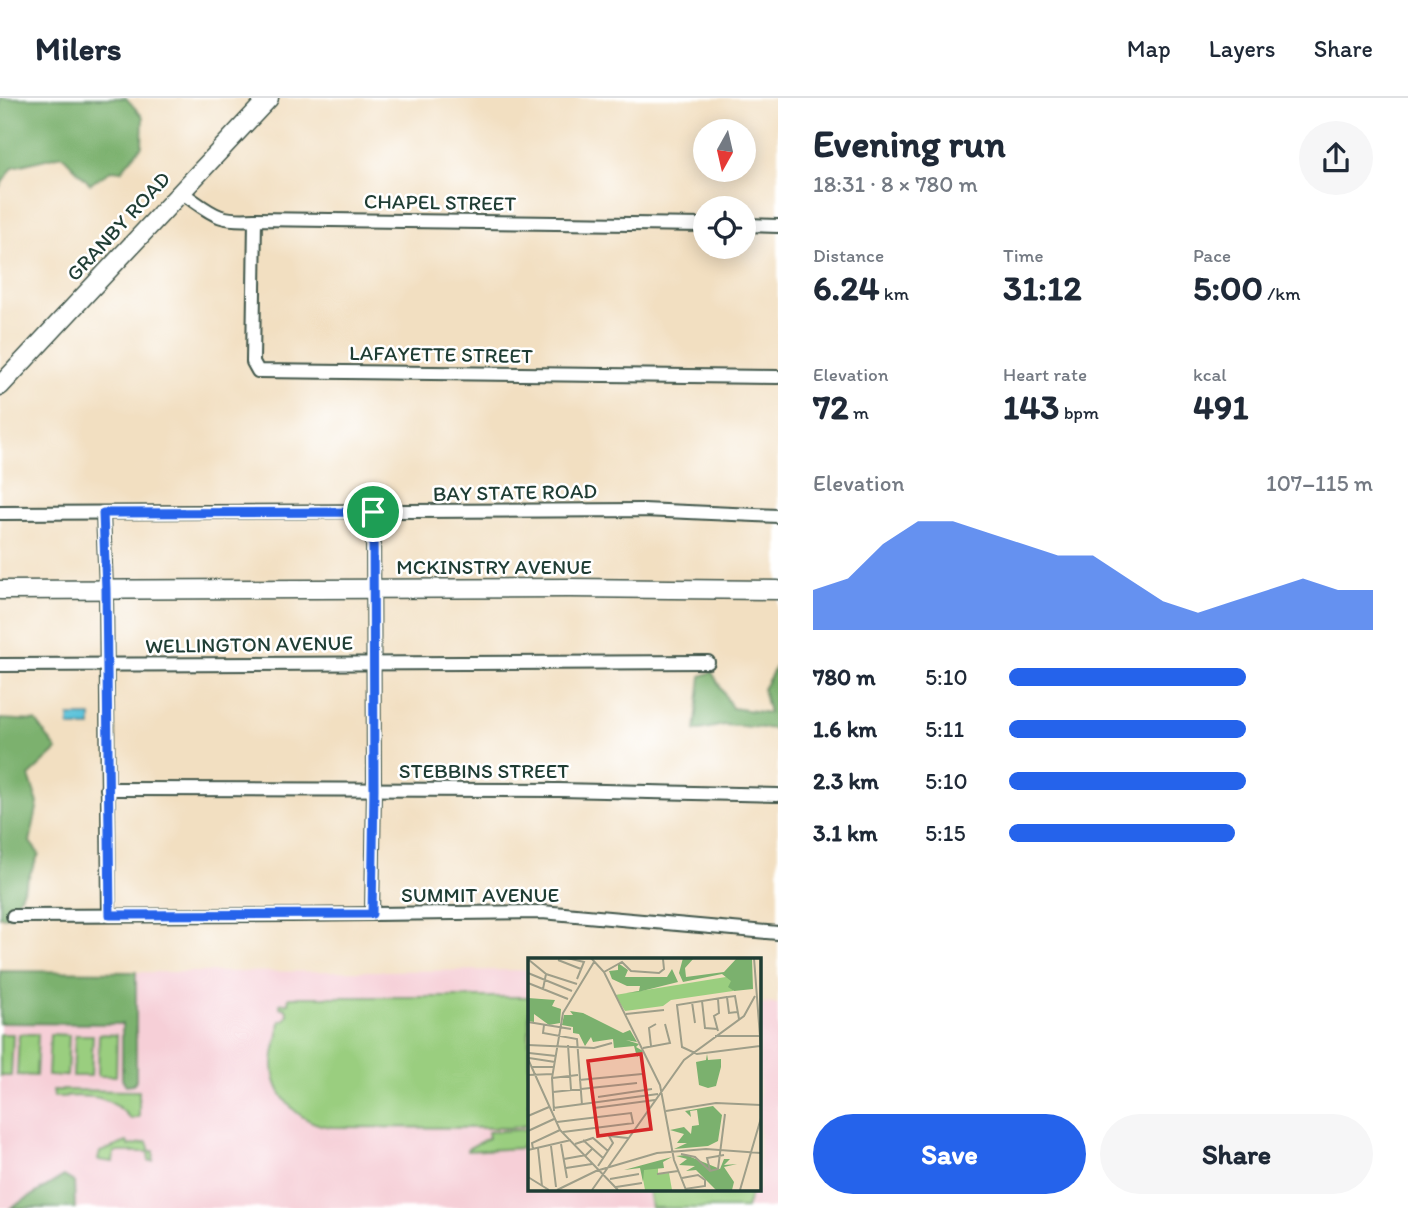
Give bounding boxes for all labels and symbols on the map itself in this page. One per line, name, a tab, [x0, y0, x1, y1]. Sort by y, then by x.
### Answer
north arrow	[693, 119, 756, 182]
street label: GRANBY ROAD	[61, 166, 175, 286]
street label: CHAPEL STREET	[364, 188, 516, 216]
street label: LAFAYETTE STREET	[349, 340, 533, 368]
street label: BAY STATE ROAD	[433, 478, 597, 506]
pin	[343, 482, 403, 542]
street label: MCKINSTRY AVENUE	[396, 554, 592, 579]
street label: WELLINGTON AVENUE	[145, 630, 353, 658]
street label: STEBBINS STREET	[399, 758, 569, 783]
street label: SUMMIT AVENUE	[401, 882, 559, 907]
inset map	[528, 958, 760, 1190]

